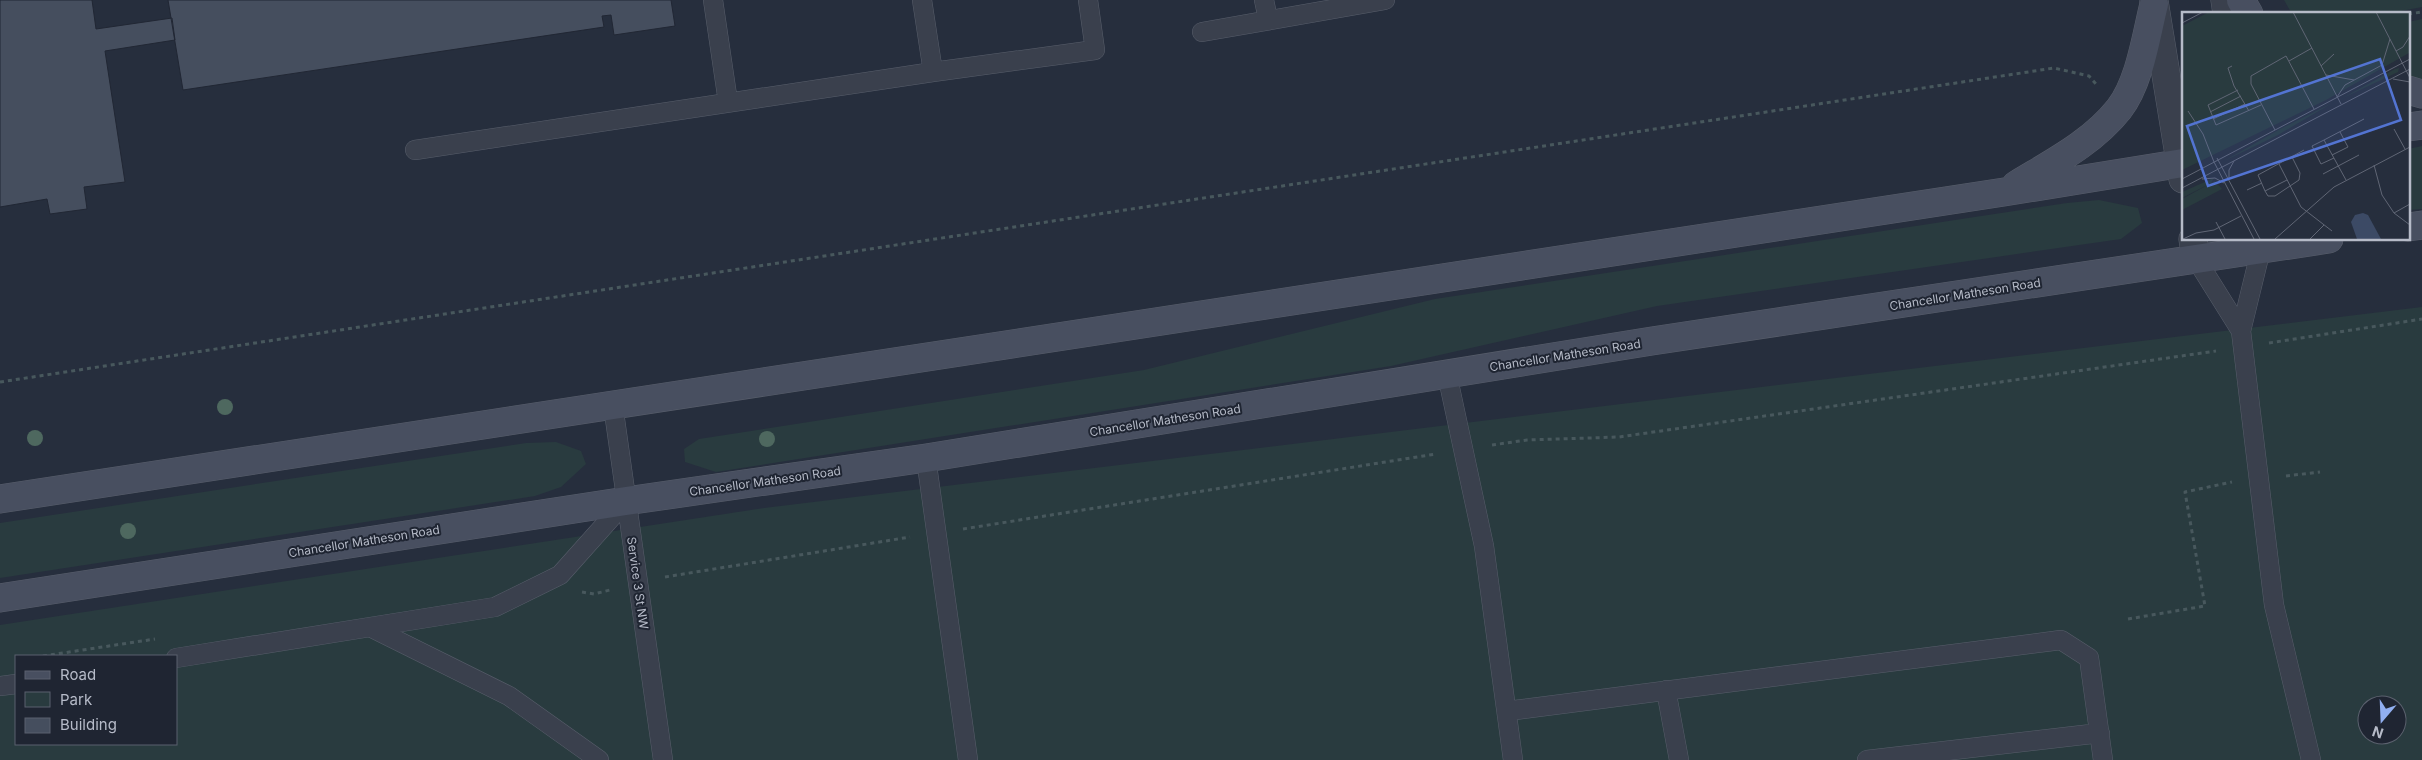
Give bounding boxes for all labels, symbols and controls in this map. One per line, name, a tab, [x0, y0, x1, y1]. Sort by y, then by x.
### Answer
inset map	[2182, 12, 2410, 240]
street label: Chancellor Matheson Road	[1888, 275, 2042, 313]
street label: Chancellor Matheson Road	[1488, 336, 1642, 374]
street label: Chancellor Matheson Road	[1088, 401, 1242, 439]
street label: Chancellor Matheson Road	[688, 463, 842, 499]
street label: Chancellor Matheson Road	[287, 522, 441, 560]
street label: Service 3 St NW	[624, 536, 652, 630]
legend	[15, 655, 178, 745]
text: Road	[60, 665, 96, 684]
text: Park	[60, 690, 93, 709]
north arrow	[2357, 695, 2407, 745]
text: Building	[60, 715, 117, 734]
text: N	[2370, 723, 2385, 743]

